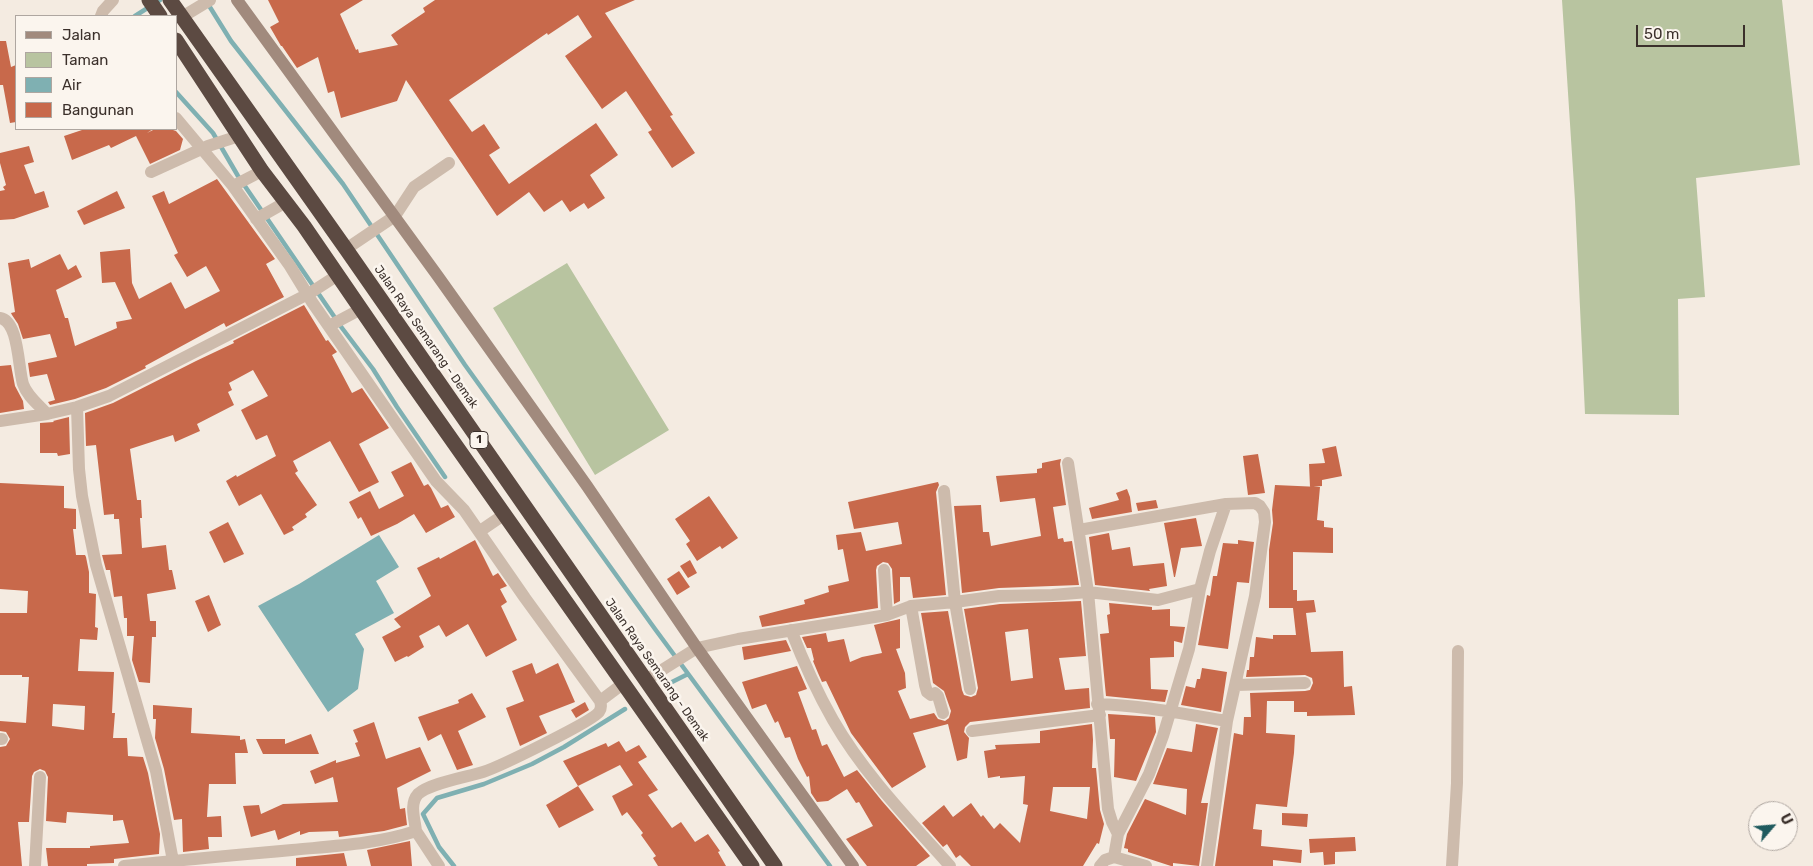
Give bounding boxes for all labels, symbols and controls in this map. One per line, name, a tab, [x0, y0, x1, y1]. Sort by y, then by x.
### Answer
legend	[15, 15, 178, 130]
scale bar	[1638, 15, 1747, 47]
text: 50 m	[1644, 25, 1679, 43]
text: Jalan	[62, 26, 101, 44]
text: Taman	[62, 51, 108, 69]
text: Air	[62, 76, 81, 94]
text: Bangunan	[62, 101, 134, 119]
street label: Jalan Raya Semarang - Demak	[371, 263, 481, 411]
road number: 1	[470, 432, 488, 448]
street label: Jalan Raya Semarang - Demak	[602, 596, 712, 744]
north arrow	[1748, 801, 1798, 851]
text: U	[1776, 811, 1796, 828]

